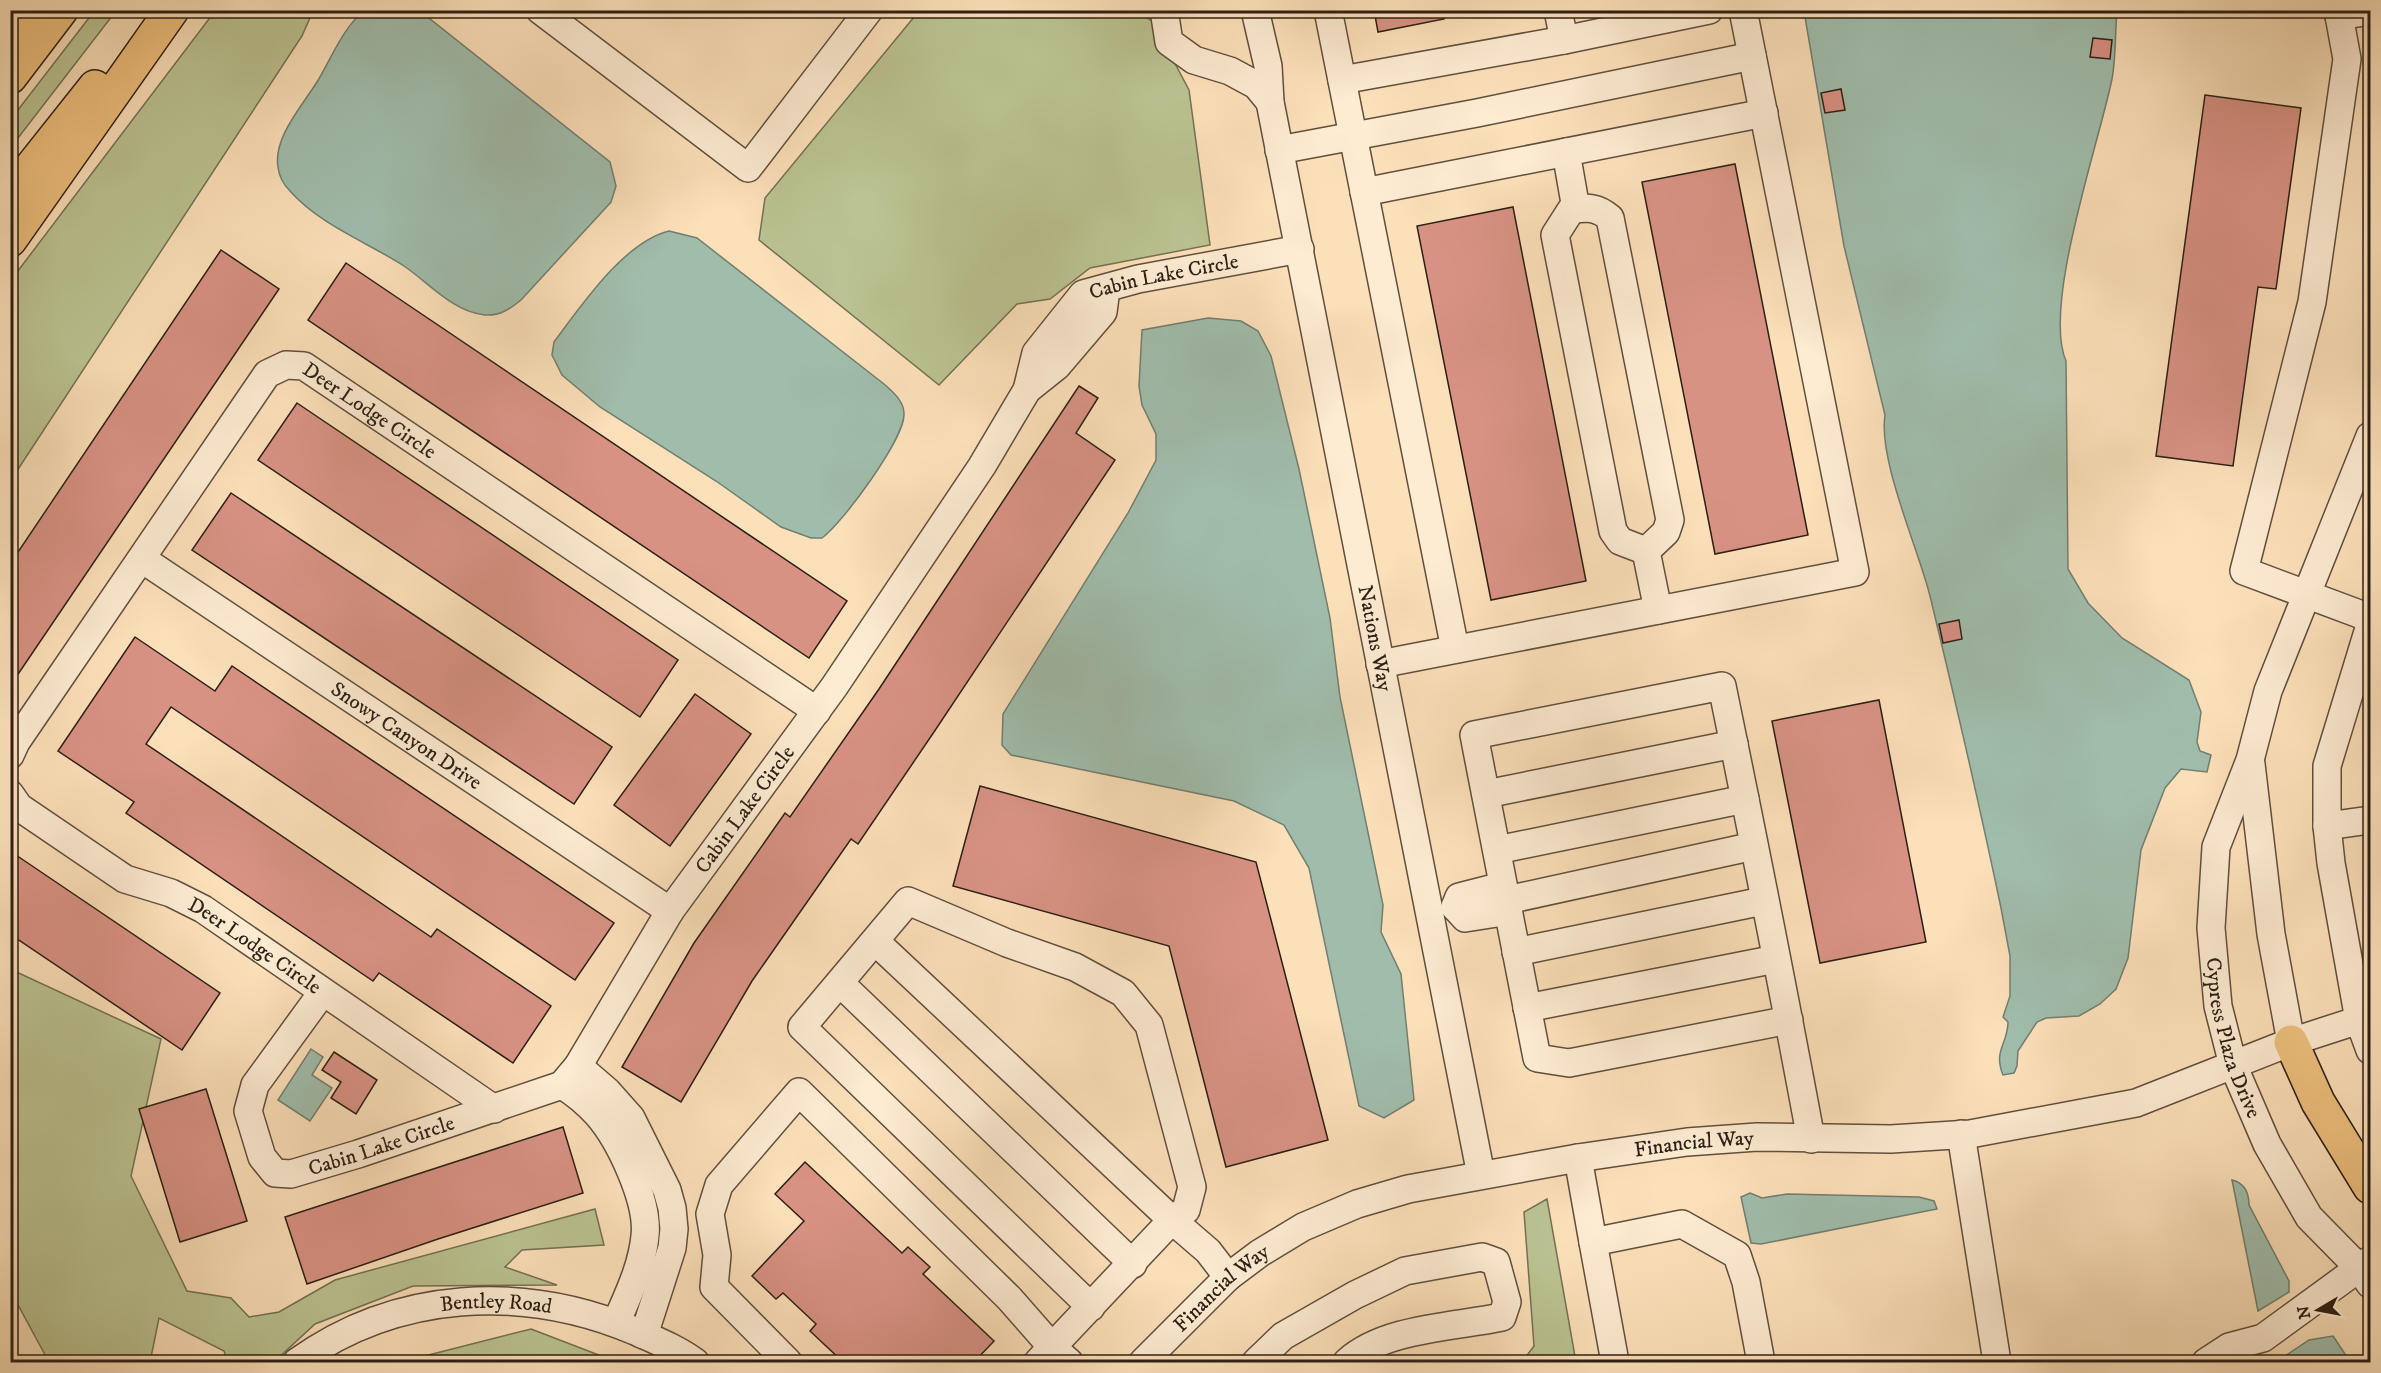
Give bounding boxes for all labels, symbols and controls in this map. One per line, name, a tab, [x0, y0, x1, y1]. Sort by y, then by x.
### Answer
street label: Cabin Lake Circle	[1086, 249, 1241, 306]
street label: Deer Lodge Circle	[297, 357, 441, 465]
street label: Nations Way	[1351, 583, 1398, 695]
street label: Snowy Canyon Drive	[326, 677, 487, 796]
street label: Cabin Lake Circle	[690, 740, 801, 879]
street label: Deer Lodge Circle	[184, 892, 326, 1001]
street label: Cypress Plaza Drive	[2200, 956, 2266, 1123]
street label: Cabin Lake Circle	[305, 1110, 458, 1182]
street label: Financial Way	[1632, 1125, 1756, 1164]
street label: Financial Way	[1168, 1238, 1275, 1338]
north arrow	[2288, 1280, 2348, 1340]
street label: Bentley Road	[439, 1289, 555, 1320]
text: N	[2293, 1304, 2315, 1321]

